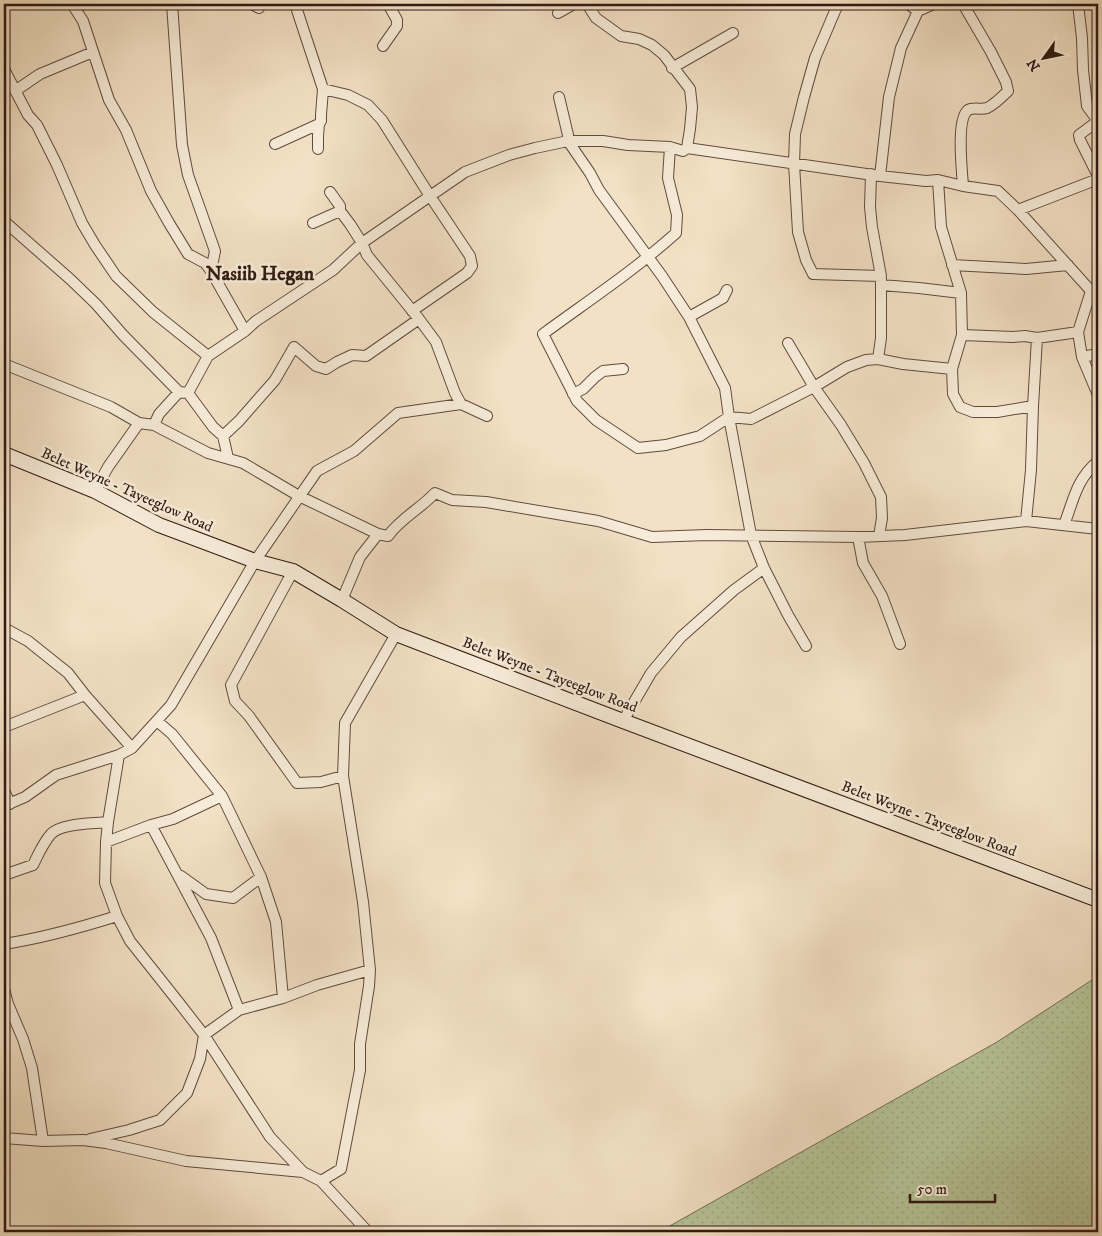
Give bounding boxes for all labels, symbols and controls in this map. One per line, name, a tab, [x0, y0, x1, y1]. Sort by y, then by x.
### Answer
north arrow	[1020, 32, 1070, 82]
text: N	[1023, 54, 1045, 74]
district label: Nasiib Hegan	[206, 262, 315, 287]
street label: Belet Weyne - Tayeeglow Road	[38, 443, 216, 537]
street label: Belet Weyne - Tayeeglow Road	[460, 633, 641, 717]
street label: Belet Weyne - Tayeeglow Road	[839, 777, 1020, 861]
scale bar	[910, 1171, 994, 1203]
text: 50 m	[917, 1180, 947, 1199]

